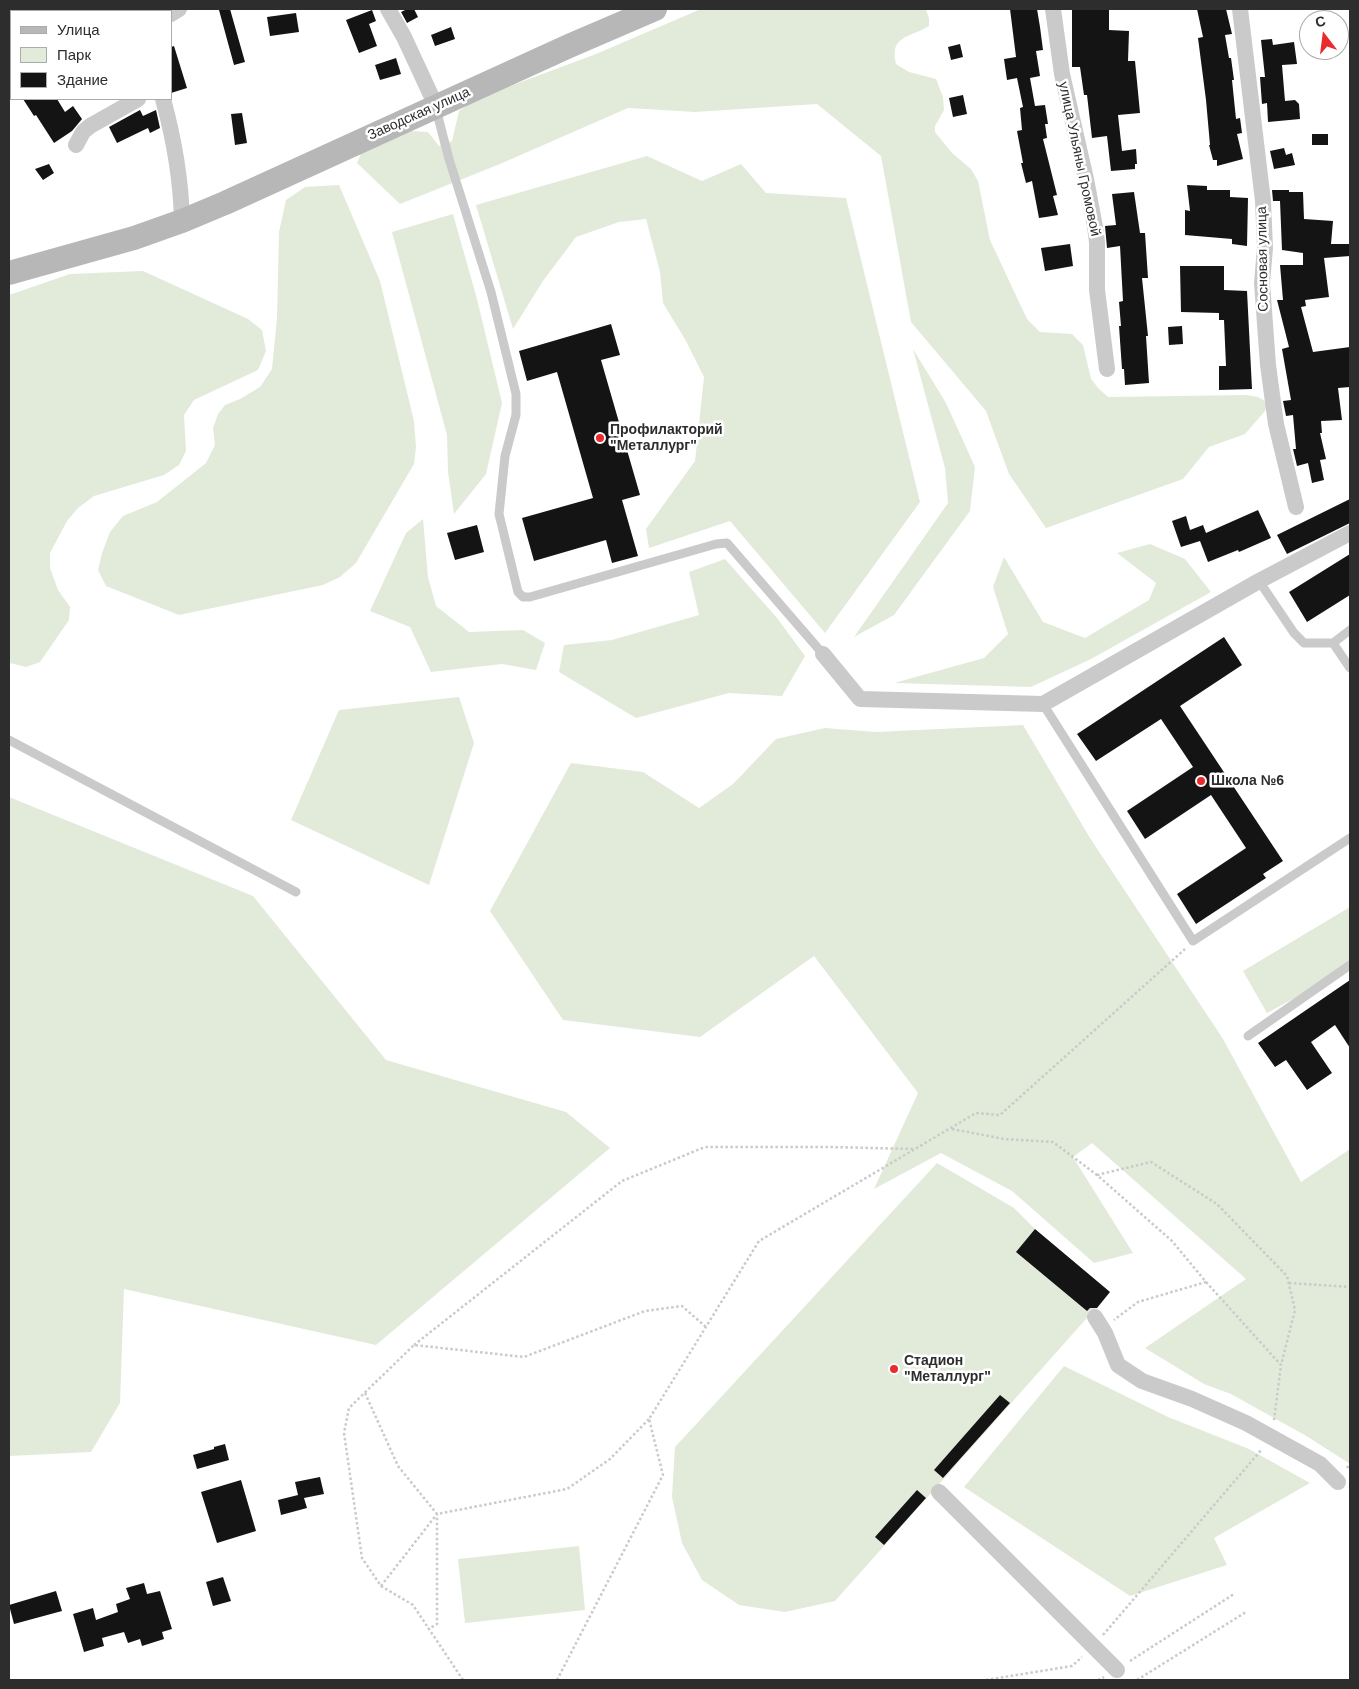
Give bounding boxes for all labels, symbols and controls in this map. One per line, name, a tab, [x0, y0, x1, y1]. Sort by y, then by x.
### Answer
legend	[10, 10, 172, 100]
north arrow	[1299, 10, 1349, 60]
text: С	[1313, 12, 1327, 31]
text: Улица	[57, 21, 100, 38]
text: Парк	[57, 46, 91, 63]
text: Здание	[57, 71, 108, 88]
street label: улица Ульяны Громовой	[1054, 80, 1104, 238]
street label: Заводская улица	[365, 84, 473, 144]
street label: Сосновая улица	[1254, 206, 1272, 312]
place label: Профилакторий "Металлург"	[610, 422, 723, 454]
marker: Профилакторий "Металлург"	[594, 432, 606, 444]
place label: Школа №6	[1211, 773, 1284, 789]
marker: Школа №6	[1195, 775, 1207, 787]
place label: Стадион "Металлург"	[904, 1353, 991, 1385]
marker: Стадион "Металлург"	[888, 1363, 900, 1375]

